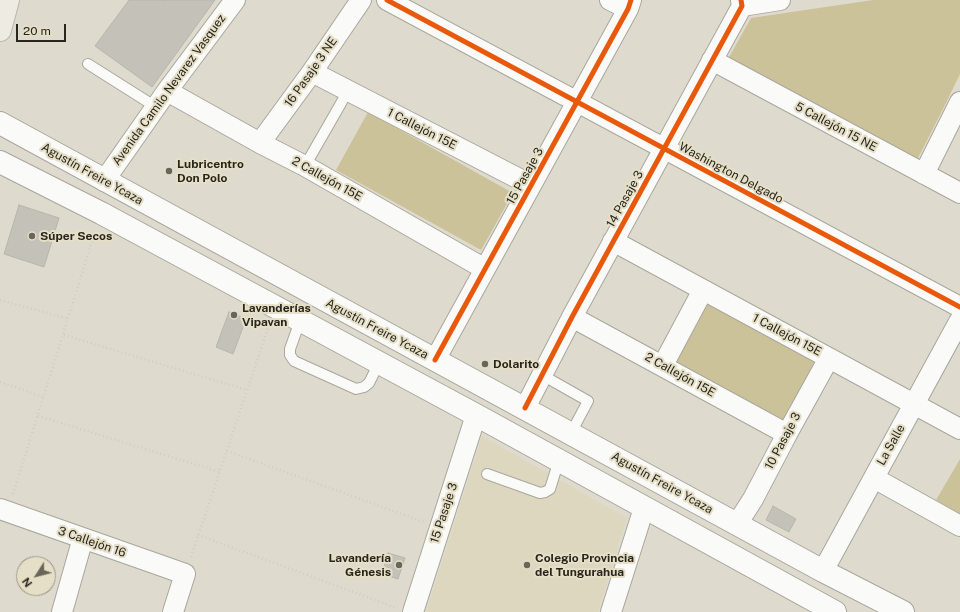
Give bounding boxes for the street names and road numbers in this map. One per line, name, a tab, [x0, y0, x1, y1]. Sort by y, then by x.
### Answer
street label: Avenida Camilo Nevarez Vasquez	[109, 12, 229, 168]
street label: 16 Pasaje 3 NE	[282, 34, 340, 110]
street label: 5 Callejón 15 NE	[793, 99, 879, 155]
street label: 1 Callejón 15E	[385, 105, 459, 153]
street label: Washington Delgado	[676, 139, 786, 207]
street label: Agustín Freire Ycaza	[39, 140, 145, 208]
street label: 15 Pasaje 3	[503, 145, 547, 207]
street label: 2 Callejón 15E	[289, 154, 365, 204]
street label: 14 Pasaje 3	[604, 168, 646, 230]
street label: Agustín Freire Ycaza	[323, 296, 431, 362]
street label: 1 Callejón 15E	[750, 311, 824, 359]
street label: 2 Callejón 15E	[642, 350, 718, 400]
street label: 10 Pasaje 3	[762, 410, 804, 472]
street label: La Salle	[874, 422, 908, 468]
street label: Agustín Freire Ycaza	[609, 449, 715, 517]
street label: 15 Pasaje 3	[427, 481, 461, 545]
street label: 3 Callejón 16	[56, 524, 128, 560]

